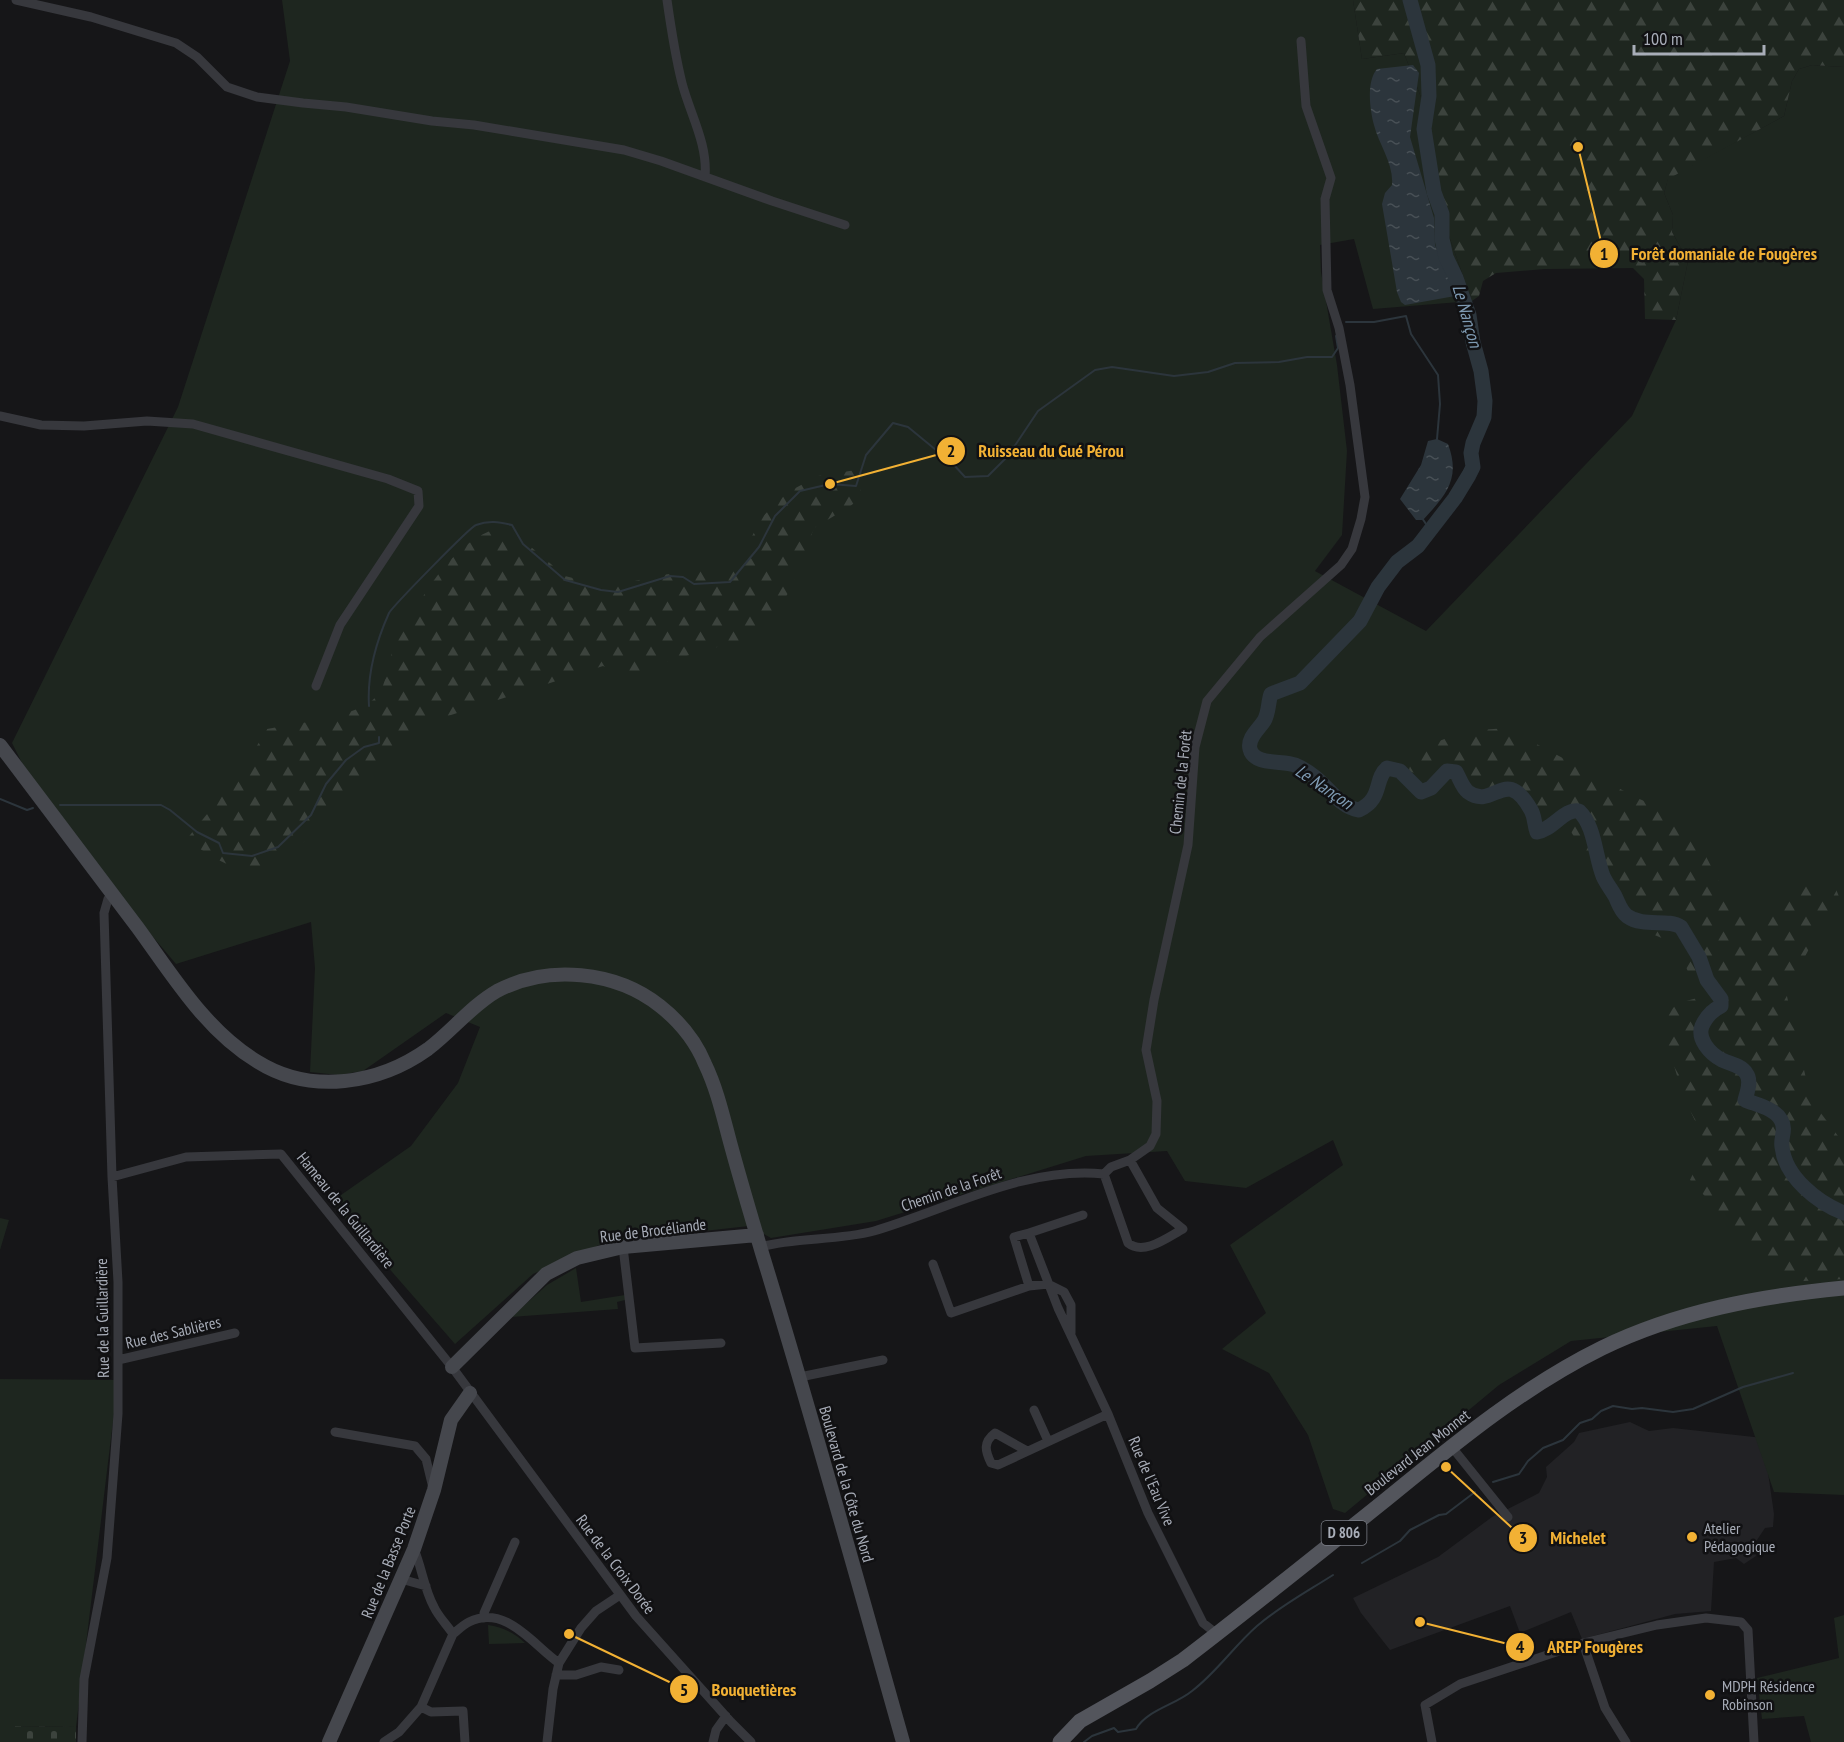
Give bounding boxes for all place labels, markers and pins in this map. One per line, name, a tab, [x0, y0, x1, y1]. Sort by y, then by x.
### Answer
callout: Forêt domaniale de Fougères	[1589, 236, 1829, 272]
callout: Ruisseau du Gué Pérou	[936, 433, 1136, 469]
place label: Atelier Pédagogique	[1704, 1518, 1775, 1556]
callout: Michelet	[1508, 1520, 1618, 1556]
marker: Atelier Pédagogique	[1685, 1530, 1699, 1544]
callout: AREP Fougères	[1505, 1629, 1655, 1665]
callout: Bouquetières	[669, 1671, 808, 1707]
place label: MDPH Résidence Robinson	[1722, 1676, 1815, 1714]
marker: MDPH Résidence Robinson	[1703, 1688, 1717, 1702]

